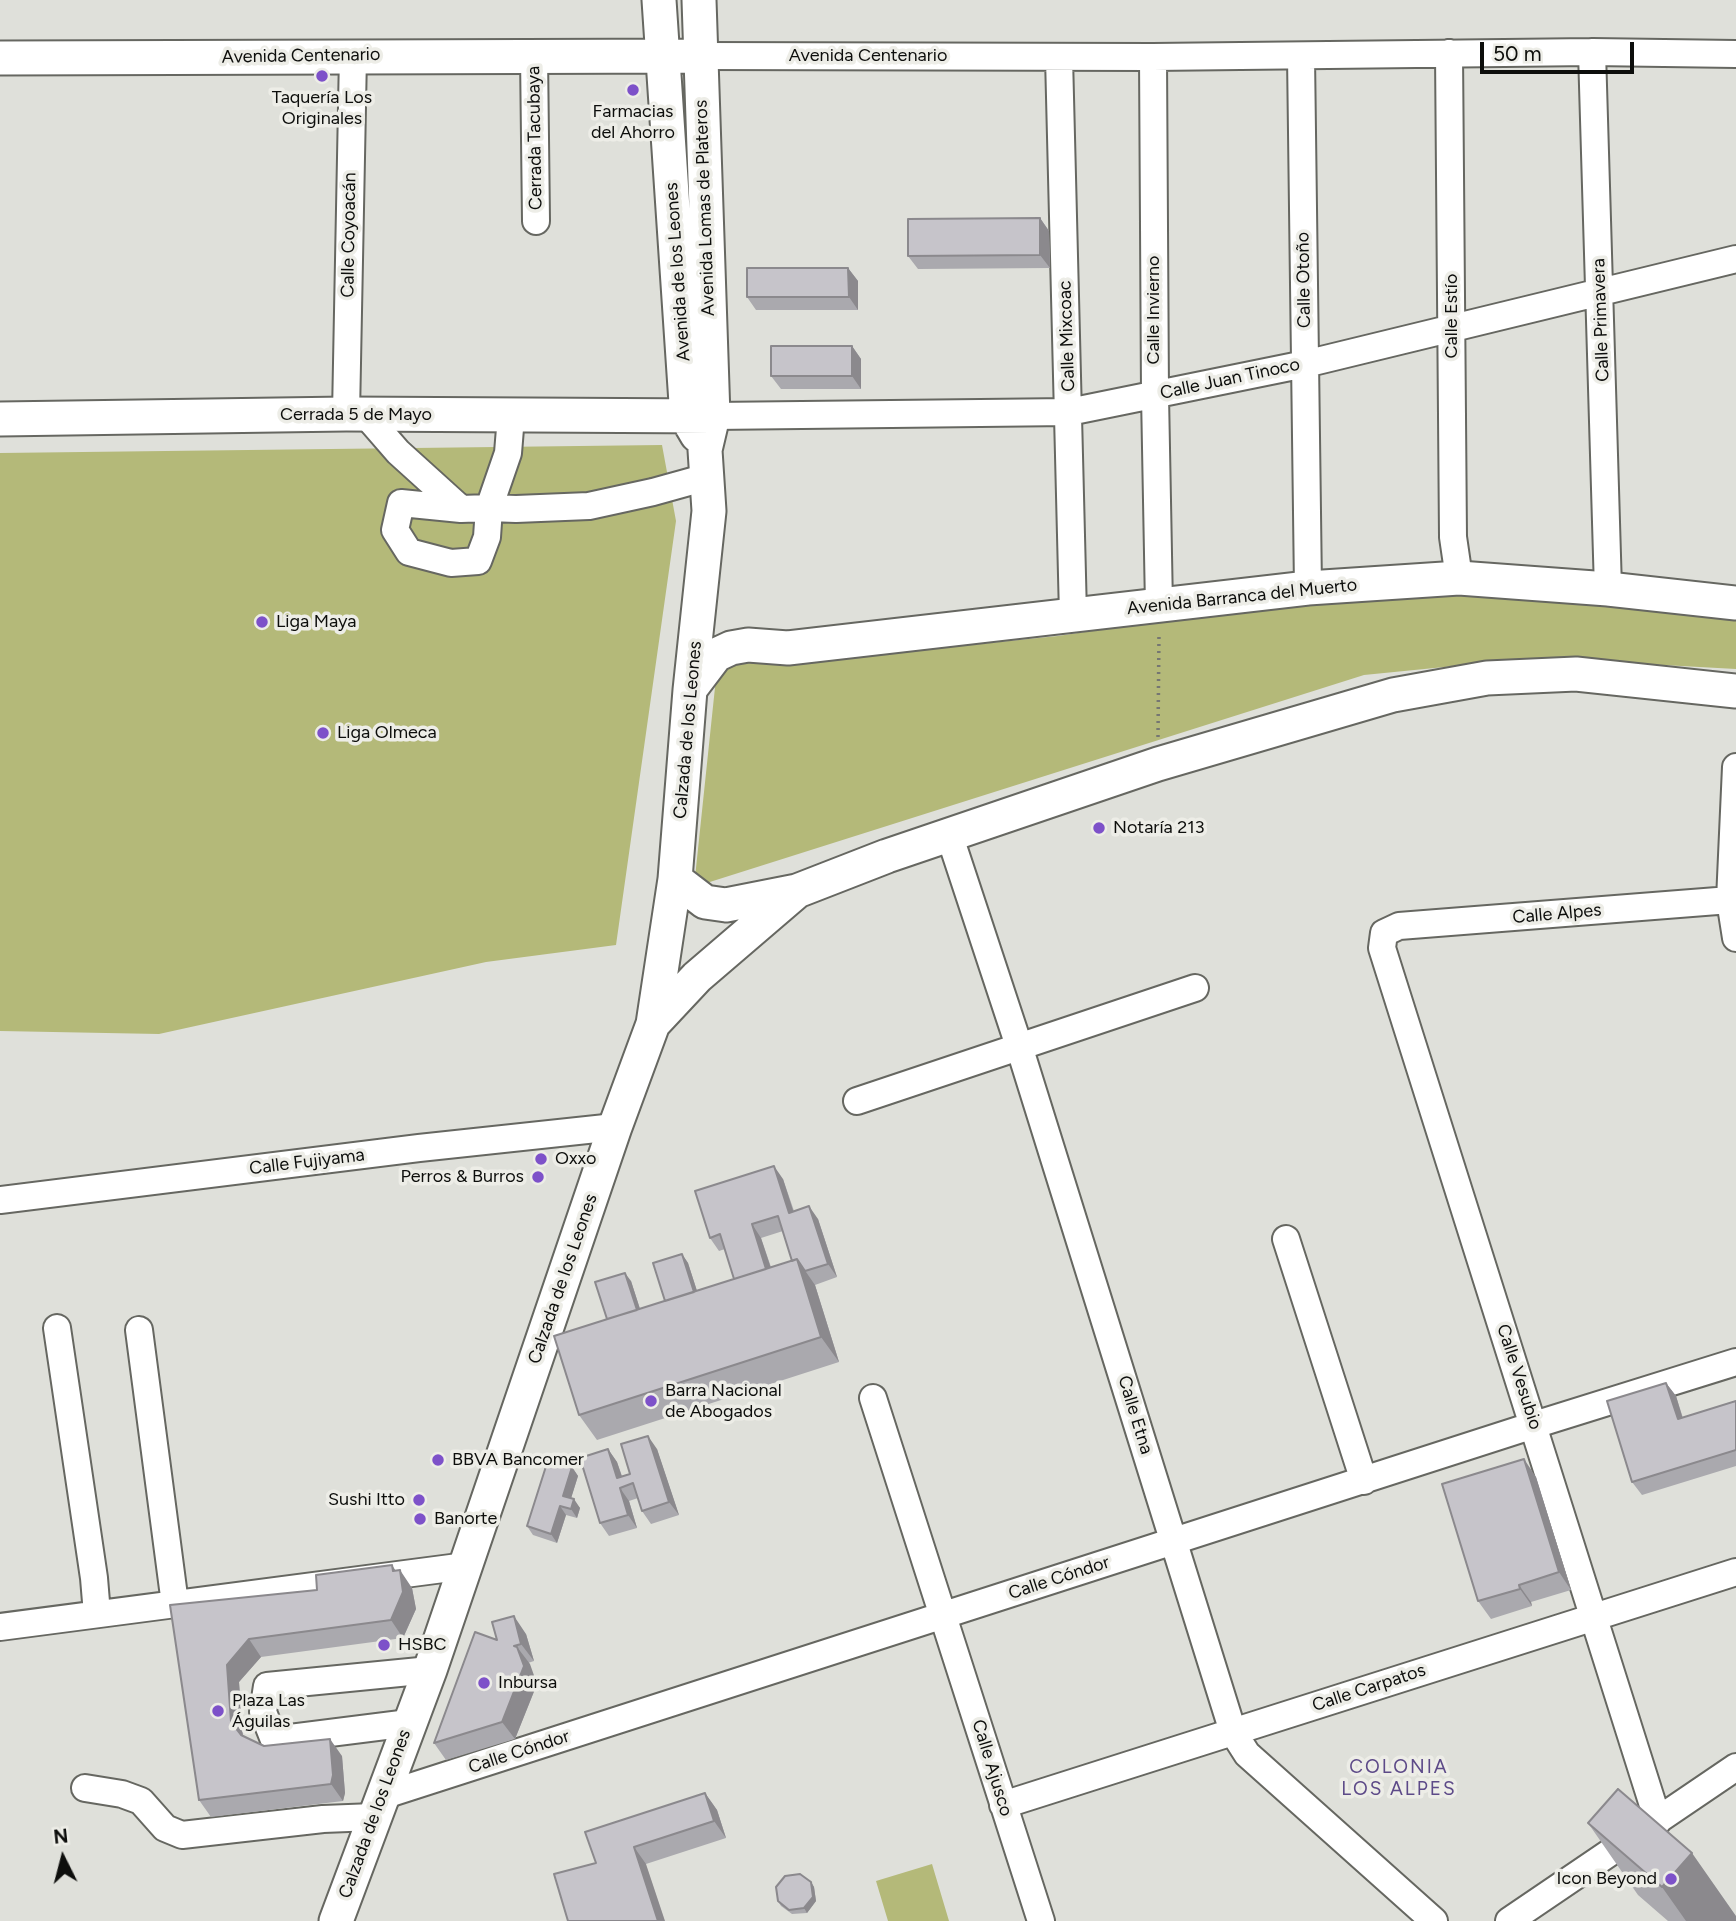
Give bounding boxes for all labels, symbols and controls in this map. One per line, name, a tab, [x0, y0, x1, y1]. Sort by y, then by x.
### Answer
scale bar	[1484, 28, 1638, 72]
text: 50 m	[1493, 41, 1542, 66]
street label: Avenida Centenario	[221, 44, 381, 68]
street label: Avenida Centenario	[789, 45, 947, 67]
street label: Cerrada Tacubaya	[523, 66, 547, 210]
marker: Taquería Los Originales	[314, 68, 330, 84]
marker: Farmacias del Ahorro	[625, 82, 641, 98]
place label: Taquería Los Originales	[272, 87, 372, 130]
street label: Avenida Lomas de Plateros	[690, 100, 720, 316]
place label: Farmacias del Ahorro	[591, 101, 675, 144]
street label: Calle Coyoacán	[337, 172, 361, 298]
street label: Avenida de los Leones	[661, 182, 695, 362]
street label: Calle Otoño	[1292, 232, 1316, 328]
street label: Calle Invierno	[1143, 255, 1165, 365]
street label: Calle Primavera	[1588, 258, 1614, 382]
street label: Calle Estío	[1441, 274, 1463, 358]
street label: Calle Mixcoac	[1054, 280, 1080, 392]
street label: Calle Juan Tinoco	[1158, 354, 1302, 404]
street label: Cerrada 5 de Mayo	[280, 404, 432, 426]
street label: Avenida Barranca del Muerto	[1126, 574, 1358, 620]
place label: Liga Maya	[276, 611, 356, 633]
marker: Liga Maya	[254, 614, 270, 630]
street label: Calzada de los Leones	[669, 640, 707, 820]
place label: Liga Olmeca	[337, 722, 437, 744]
marker: Liga Olmeca	[315, 725, 331, 741]
place label: Notaría 213	[1113, 817, 1204, 839]
marker: Notaría 213	[1091, 820, 1107, 836]
street label: Calle Alpes	[1512, 899, 1602, 929]
street label: Calle Fujiyama	[248, 1144, 366, 1180]
place label: Oxxo	[555, 1148, 596, 1170]
marker: Oxxo	[533, 1151, 549, 1167]
place label: Perros & Burros	[400, 1166, 524, 1188]
marker: Perros & Burros	[530, 1169, 546, 1185]
street label: Calzada de los Leones	[524, 1191, 602, 1367]
street label: Calle Vesubio	[1492, 1322, 1546, 1432]
street label: Calle Etna	[1113, 1373, 1157, 1457]
place label: Barra Nacional de Abogados	[665, 1380, 782, 1422]
marker: Barra Nacional de Abogados	[643, 1393, 659, 1409]
place label: BBVA Bancomer	[452, 1449, 584, 1471]
marker: BBVA Bancomer	[430, 1452, 446, 1468]
place label: Sushi Itto	[328, 1489, 405, 1511]
marker: Sushi Itto	[411, 1492, 427, 1508]
place label: Banorte	[434, 1508, 497, 1530]
marker: Banorte	[412, 1511, 428, 1527]
street label: Calle Cóndor	[1006, 1552, 1112, 1604]
place label: HSBC	[398, 1634, 447, 1656]
marker: HSBC	[376, 1637, 392, 1653]
street label: Calle Carpatos	[1310, 1659, 1428, 1717]
place label: Inbursa	[498, 1672, 557, 1694]
marker: Inbursa	[476, 1675, 492, 1691]
place label: Plaza Las Águilas	[232, 1690, 305, 1732]
marker: Plaza Las Águilas	[210, 1703, 226, 1719]
street label: Calle Ajusco	[967, 1717, 1017, 1819]
street label: Calle Cóndor	[466, 1726, 572, 1778]
street label: Calzada de los Leones	[334, 1727, 416, 1901]
district label: COLONIA LOS ALPES	[1342, 1756, 1456, 1800]
north arrow	[28, 1823, 98, 1893]
text: N	[52, 1824, 69, 1849]
place label: Icon Beyond	[1557, 1868, 1657, 1890]
marker: Icon Beyond	[1663, 1871, 1679, 1887]

